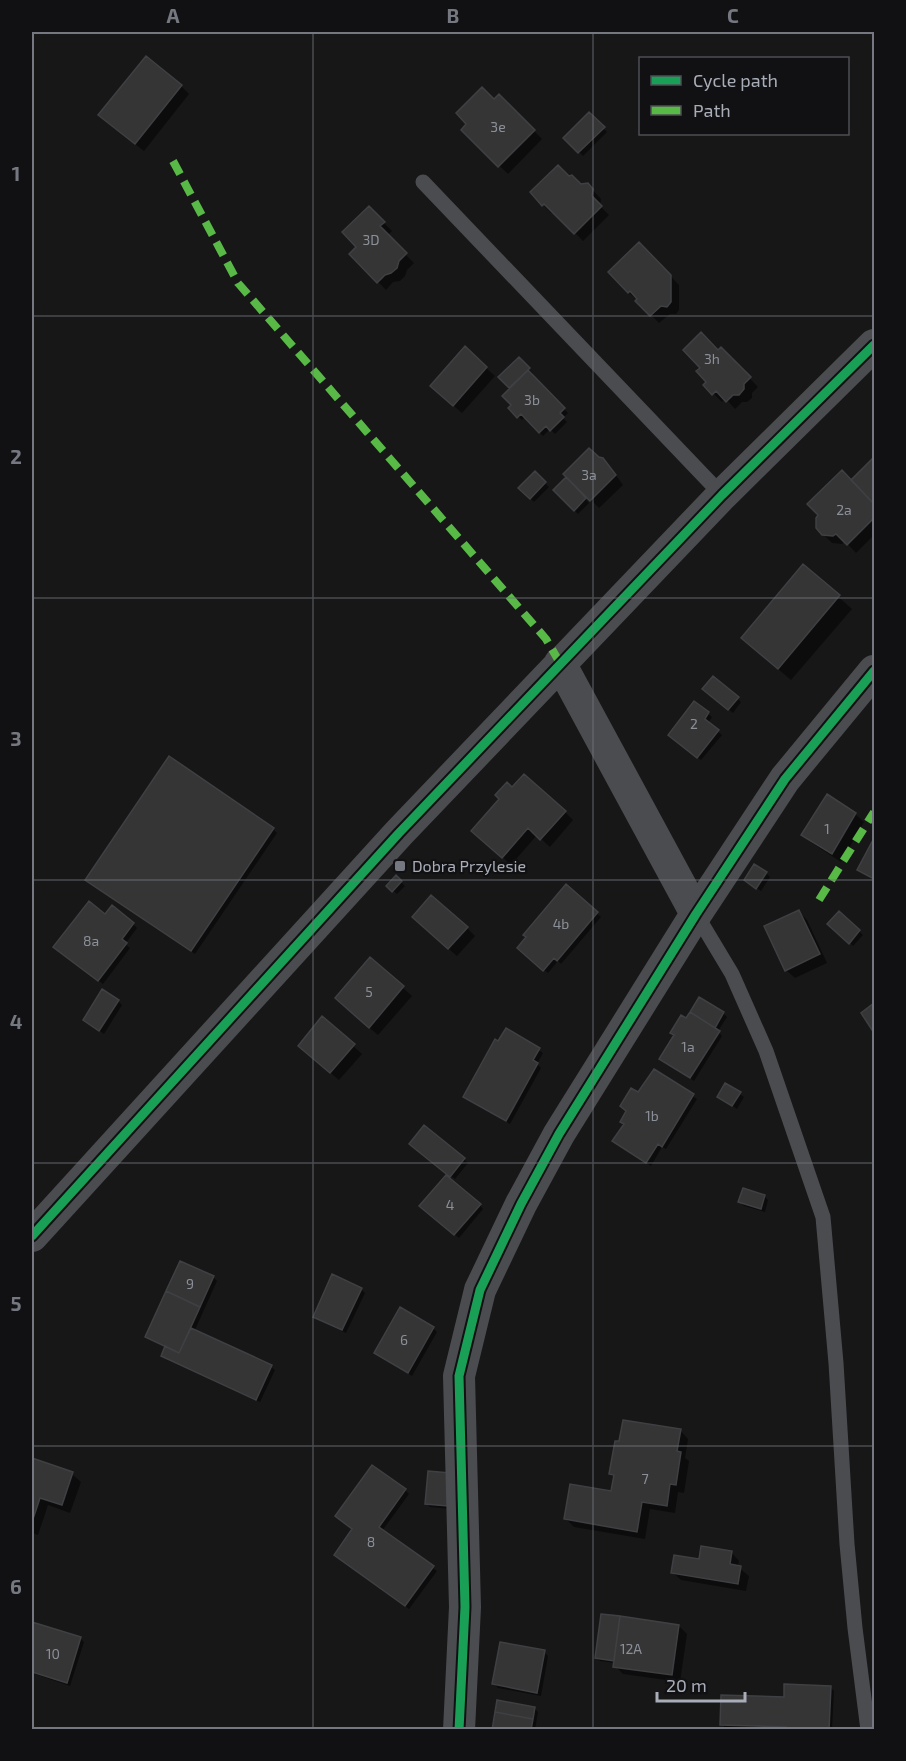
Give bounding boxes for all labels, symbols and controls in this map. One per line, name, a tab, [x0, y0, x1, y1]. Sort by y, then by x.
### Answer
text: A	[166, 3, 180, 27]
text: B	[447, 3, 459, 27]
text: C	[727, 3, 739, 27]
legend	[639, 57, 849, 135]
text: Cycle path	[693, 69, 778, 91]
text: Path	[693, 99, 731, 121]
house number: 3e	[490, 118, 506, 135]
text: 1	[12, 161, 20, 185]
house number: 3D	[362, 231, 380, 248]
house number: 3h	[704, 350, 720, 367]
house number: 3b	[524, 391, 540, 408]
text: 2	[10, 444, 22, 468]
house number: 3a	[581, 466, 597, 483]
house number: 2a	[836, 501, 852, 518]
house number: 2	[690, 715, 698, 732]
text: 3	[10, 726, 22, 750]
house number: 1	[824, 820, 830, 837]
place label: Dobra Przylesie	[412, 856, 526, 875]
marker: Dobra Przylesie	[393, 859, 407, 873]
house number: 4b	[553, 915, 569, 932]
house number: 8a	[83, 932, 99, 949]
house number: 5	[365, 983, 373, 1000]
text: 4	[10, 1009, 23, 1033]
house number: 1a	[681, 1038, 695, 1055]
house number: 1b	[645, 1107, 659, 1124]
house number: 4	[446, 1196, 454, 1213]
house number: 9	[186, 1275, 194, 1292]
text: 5	[10, 1291, 22, 1315]
house number: 6	[400, 1331, 408, 1348]
house number: 7	[641, 1470, 649, 1487]
house number: 8	[367, 1533, 375, 1550]
text: 6	[10, 1574, 22, 1598]
house number: 12A	[620, 1640, 642, 1657]
house number: 10	[46, 1645, 60, 1662]
scale bar	[657, 1665, 746, 1703]
text: 20 m	[666, 1674, 707, 1696]

